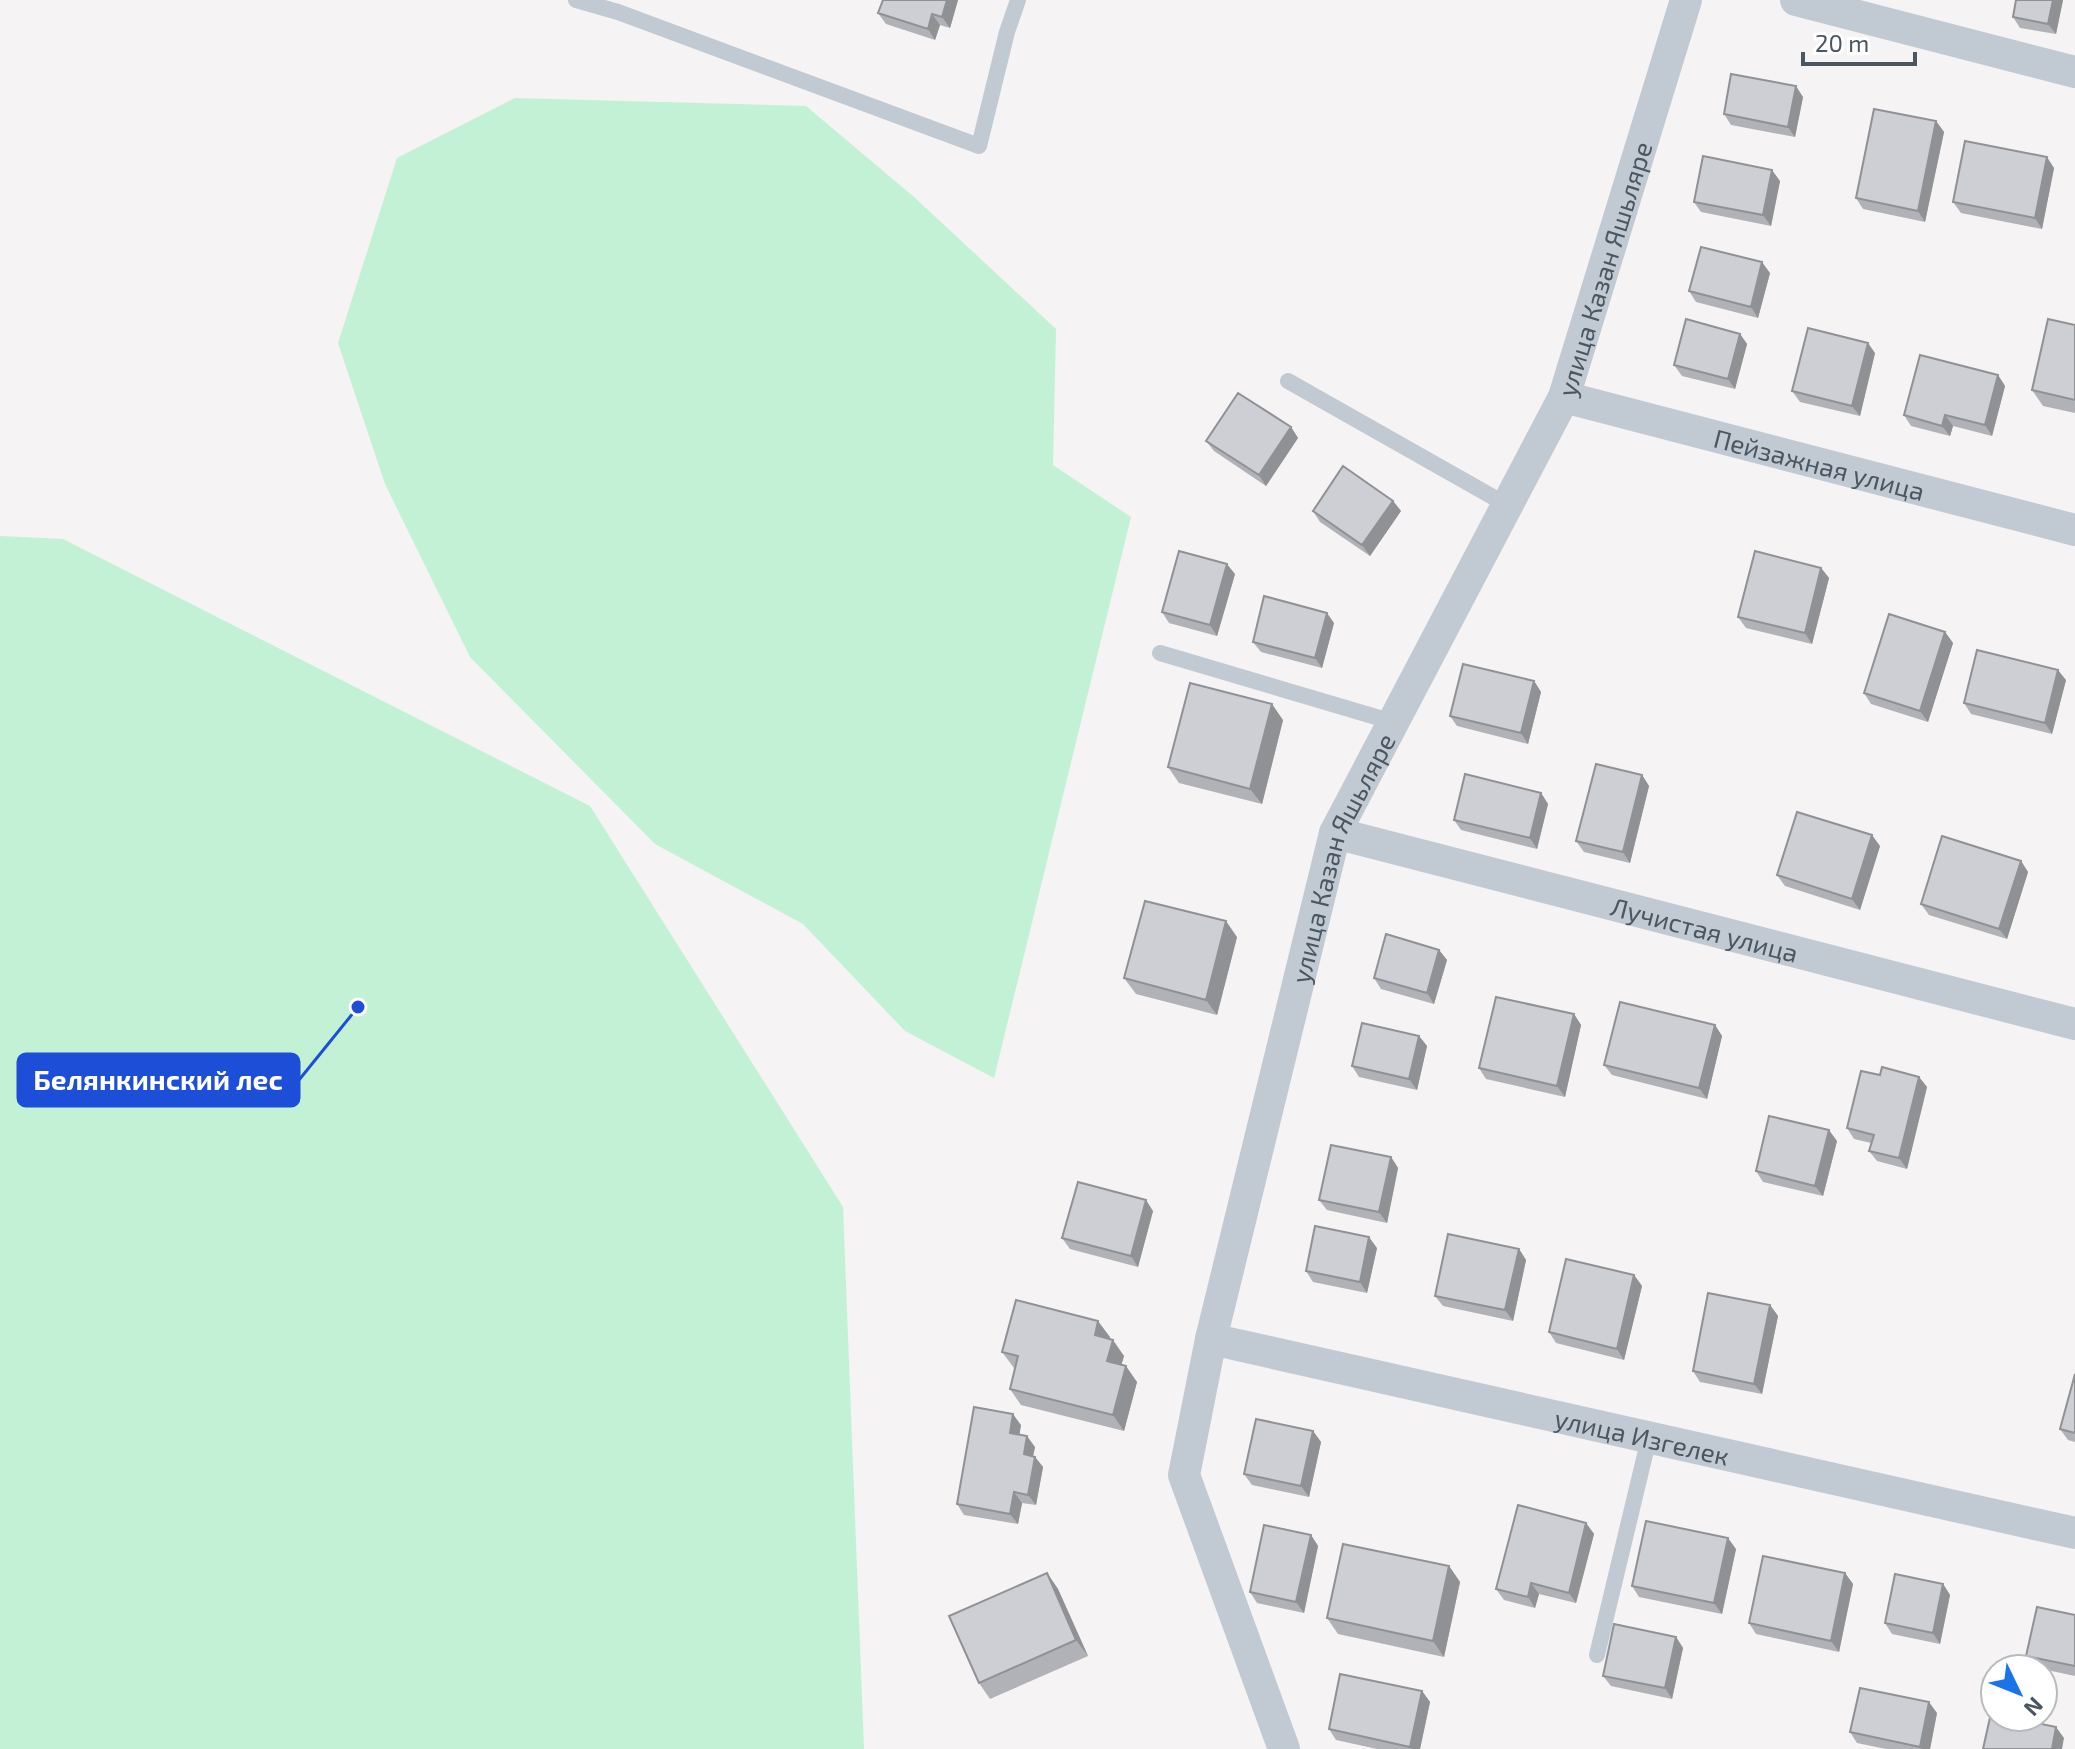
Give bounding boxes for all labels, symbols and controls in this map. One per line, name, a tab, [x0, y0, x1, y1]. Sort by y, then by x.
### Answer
scale bar	[1803, 16, 1915, 66]
text: 20 m	[1815, 28, 1869, 57]
street label: улица Казан Яшьляре	[1550, 138, 1657, 400]
street label: Пейзажная улица	[1711, 421, 1928, 506]
street label: улица Казан Яшьляре	[1283, 727, 1400, 986]
street label: Лучистая улица	[1608, 889, 1802, 968]
callout: Белянкинский лес	[18, 1054, 299, 1106]
text: Белянкинский лес	[33, 1062, 283, 1096]
street label: улица Изгелек	[1552, 1401, 1732, 1470]
north arrow	[1979, 1653, 2059, 1733]
text: N	[2019, 1693, 2049, 1722]

